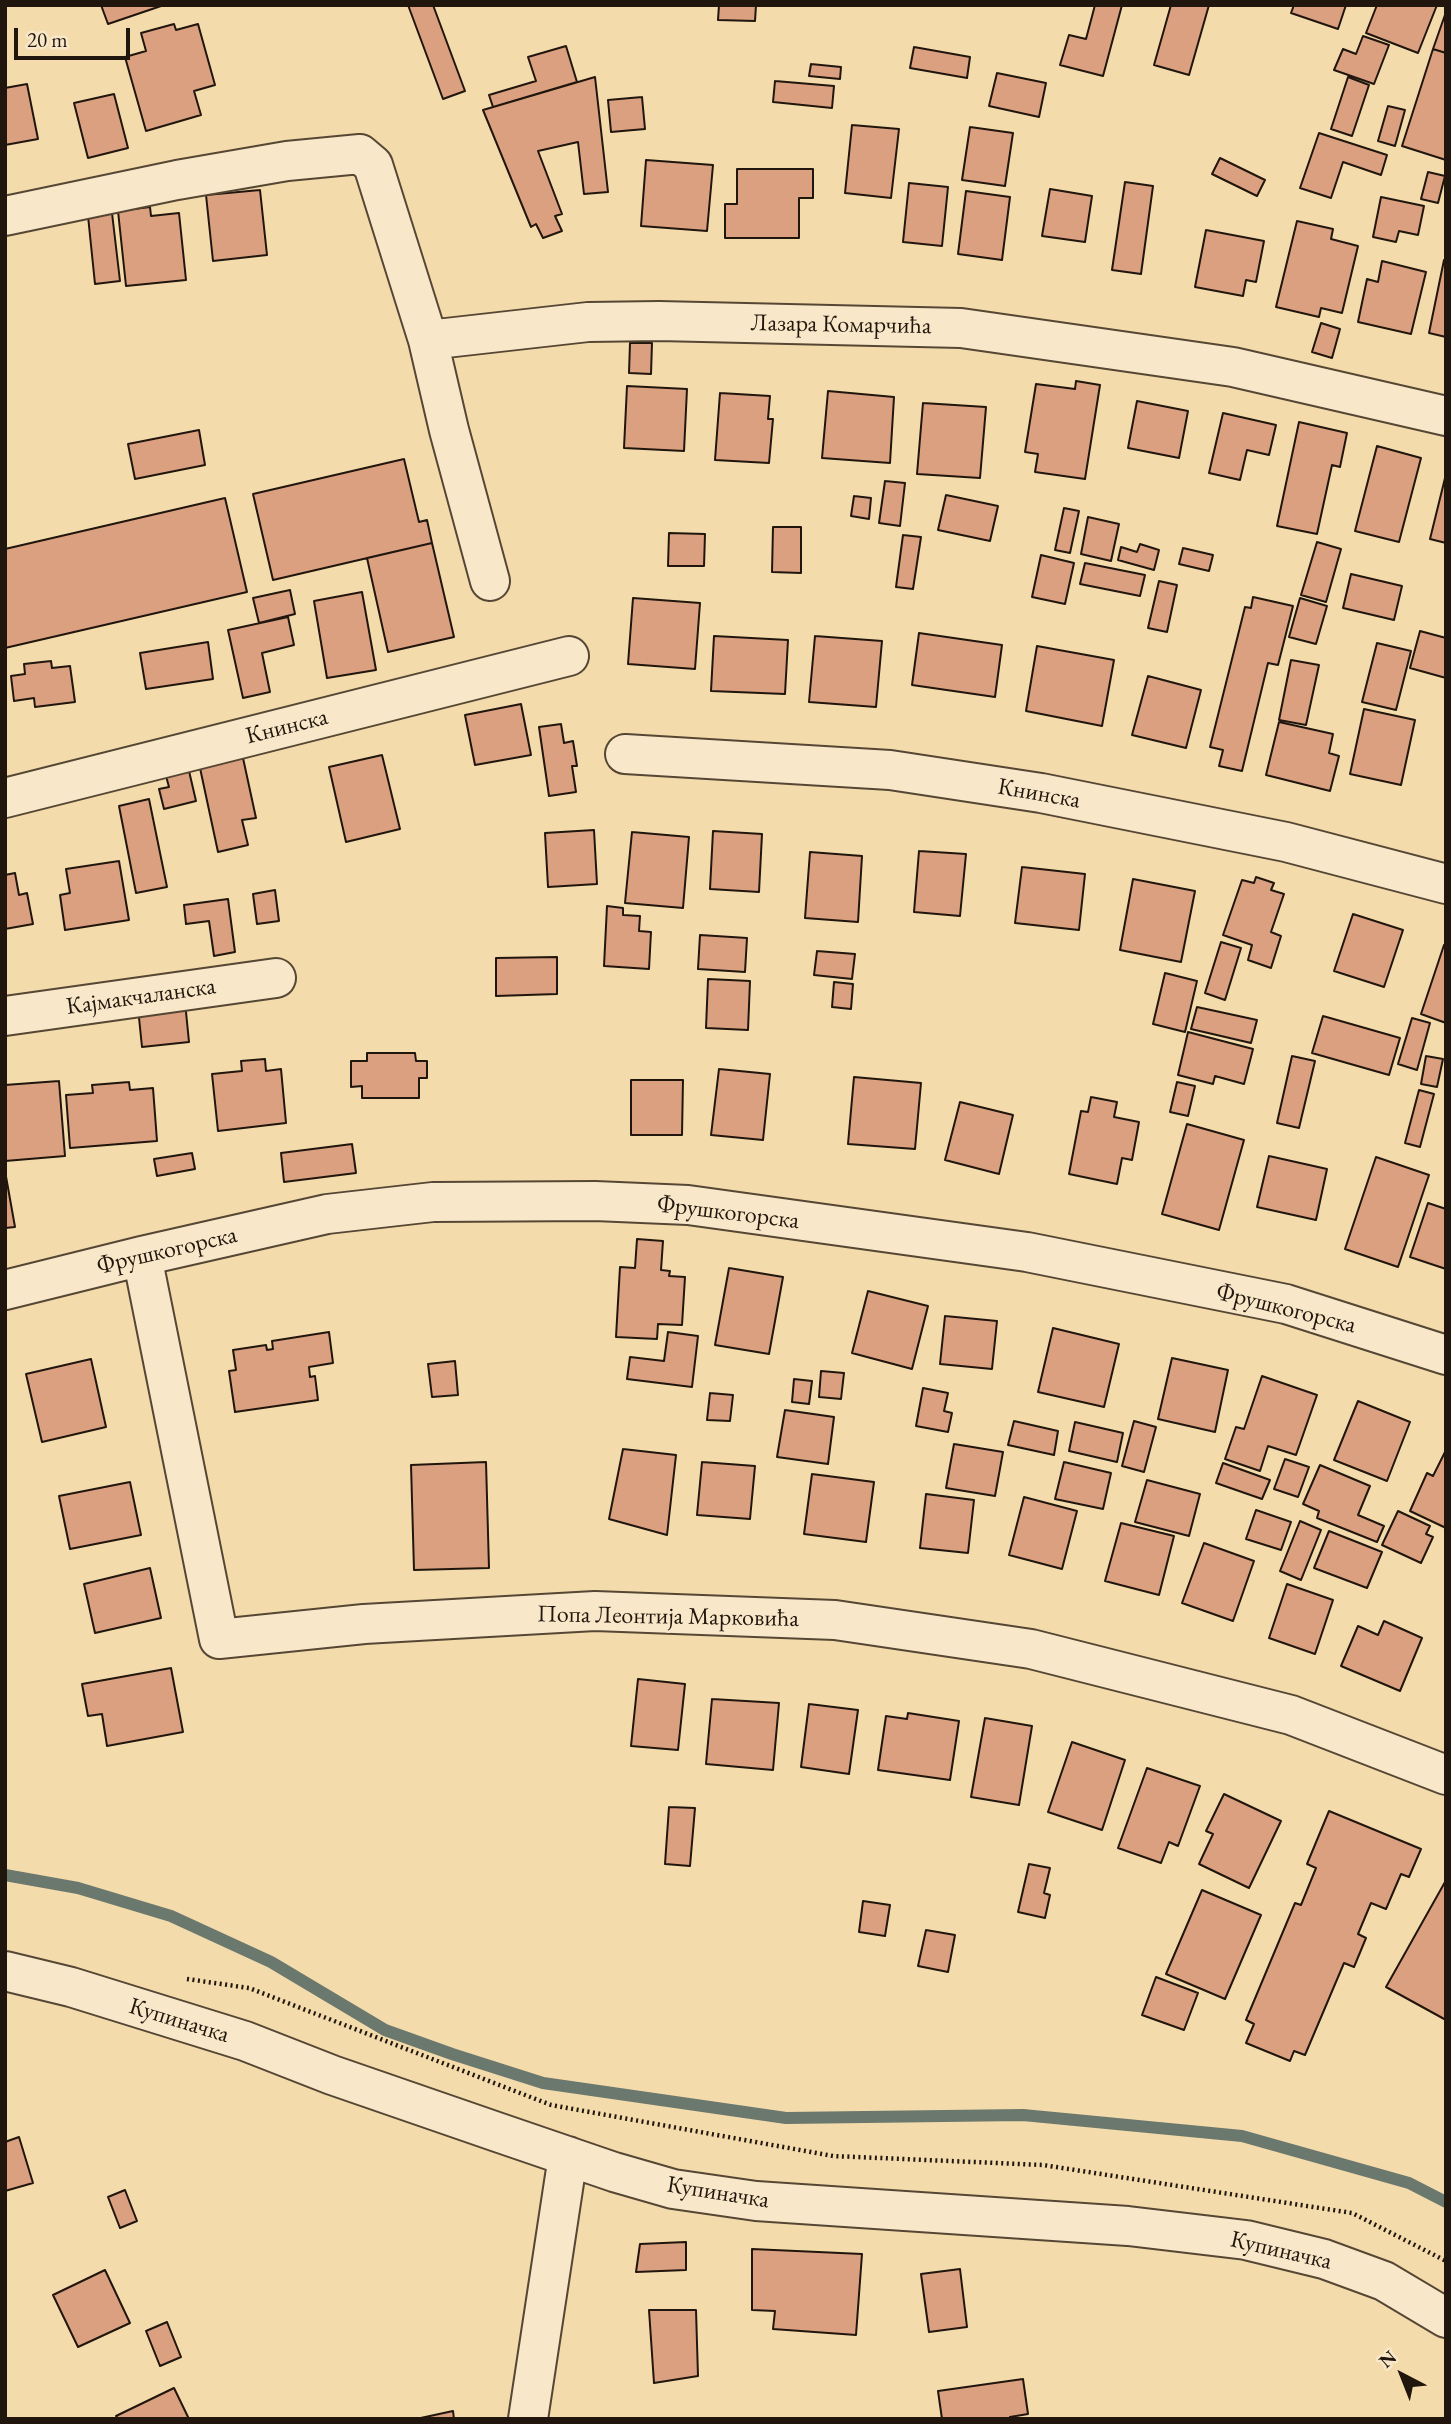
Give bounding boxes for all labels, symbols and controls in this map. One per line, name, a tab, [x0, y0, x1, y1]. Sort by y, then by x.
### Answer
scale bar	[18, 14, 133, 58]
text: 20 m	[27, 26, 68, 53]
street label: Лазара Комарчића	[750, 309, 932, 341]
street label: Книнска	[243, 703, 331, 751]
street label: Книнска	[995, 773, 1083, 815]
street label: Кајмакчаланска	[64, 972, 218, 1022]
street label: Фрушкогорска	[655, 1190, 801, 1236]
street label: Фрушкогорска	[94, 1221, 240, 1281]
street label: Фрушкогорска	[1213, 1278, 1359, 1340]
street label: Попа Леонтија Марковића	[537, 1600, 799, 1634]
street label: Купиначка	[125, 1992, 233, 2050]
street label: Купиначка	[665, 2171, 771, 2215]
street label: Купиначка	[1227, 2225, 1335, 2277]
north arrow	[1367, 2340, 1437, 2410]
text: N	[1374, 2345, 1402, 2373]

